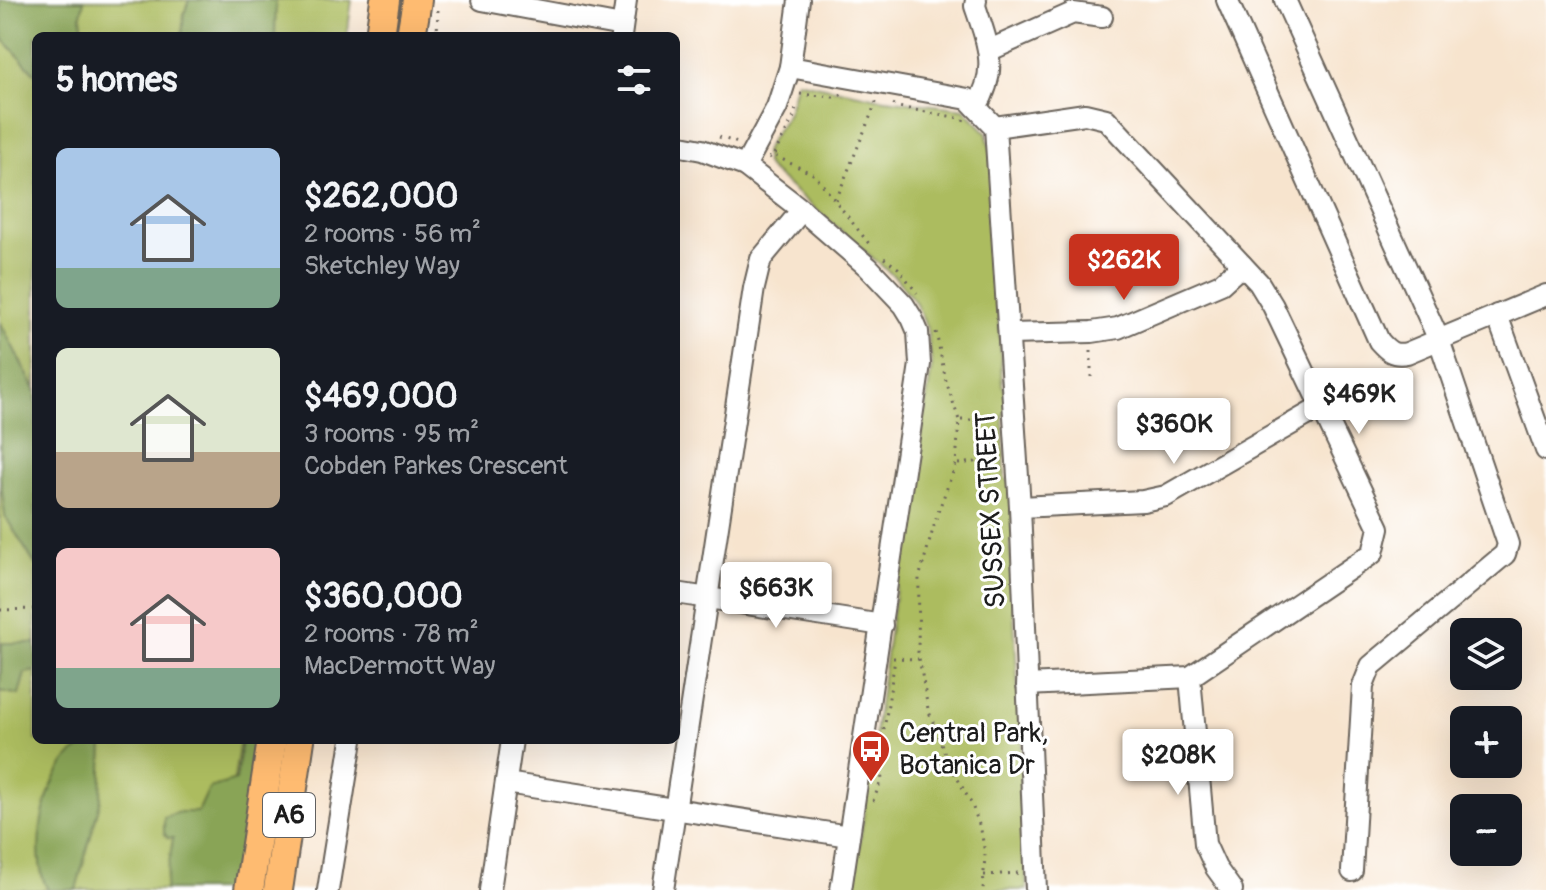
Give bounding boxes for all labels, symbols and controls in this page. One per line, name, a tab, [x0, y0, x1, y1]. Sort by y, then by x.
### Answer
icon: filters	[612, 58, 656, 102]
text: 5 homes	[56, 59, 177, 102]
text: $262,000	[304, 175, 459, 218]
icon: home	[120, 180, 216, 276]
text: 2 rooms · 56 m²	[304, 218, 481, 250]
pin: $262K	[1068, 234, 1180, 302]
text: $262K	[1087, 244, 1161, 276]
text: Sketchley Way	[304, 250, 460, 282]
pin: $469K	[1303, 368, 1415, 436]
text: $469,000	[304, 375, 458, 418]
text: $469K	[1322, 378, 1396, 410]
icon: home	[120, 380, 216, 476]
pin: $360K	[1118, 398, 1230, 466]
text: $360K	[1135, 408, 1213, 440]
street label: SUSSEX STREET	[968, 411, 1014, 609]
text: 3 rooms · 95 m²	[304, 418, 479, 450]
text: Cobden Parkes Crescent	[304, 450, 568, 482]
pin: $663K	[720, 562, 832, 630]
text: $663K	[739, 572, 813, 604]
text: $360,000	[304, 575, 463, 618]
icon: home	[120, 580, 216, 676]
text: 2 rooms · 78 m²	[304, 618, 479, 650]
map controls	[1450, 618, 1522, 866]
button: layers	[1450, 618, 1522, 690]
text: MacDermott Way	[304, 650, 495, 682]
button: +	[1450, 706, 1522, 778]
place label: Central Park, Botanica Dr	[899, 716, 1048, 783]
bus stop icon: Central Park, Botanica Dr	[850, 728, 892, 783]
pin: $208K	[1122, 729, 1234, 797]
text: $208K	[1140, 739, 1216, 771]
road number: A6	[263, 793, 315, 837]
button: −	[1450, 794, 1522, 866]

